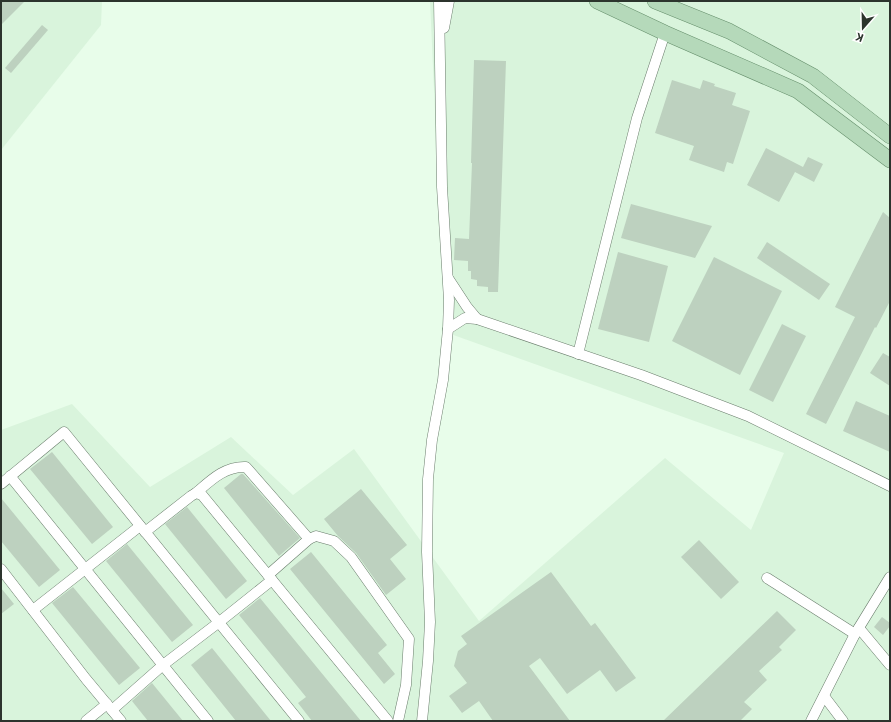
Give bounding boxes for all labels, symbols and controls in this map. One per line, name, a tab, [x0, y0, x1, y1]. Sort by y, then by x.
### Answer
north arrow	[843, 8, 883, 48]
text: K	[853, 29, 865, 46]

